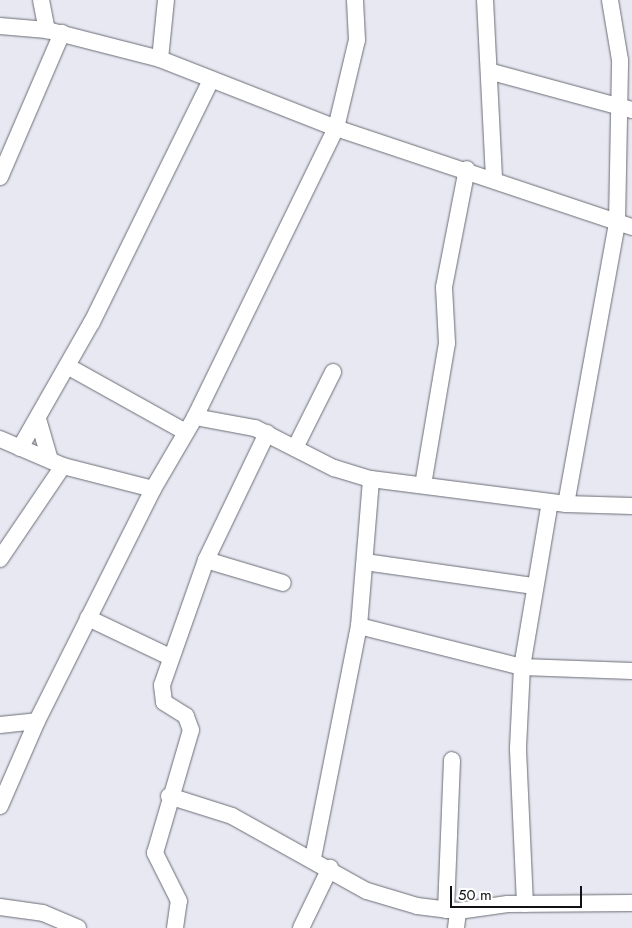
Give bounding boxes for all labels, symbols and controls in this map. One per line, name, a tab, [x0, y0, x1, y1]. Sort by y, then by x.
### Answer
scale bar	[452, 876, 584, 908]
text: 50 m	[458, 884, 492, 906]

